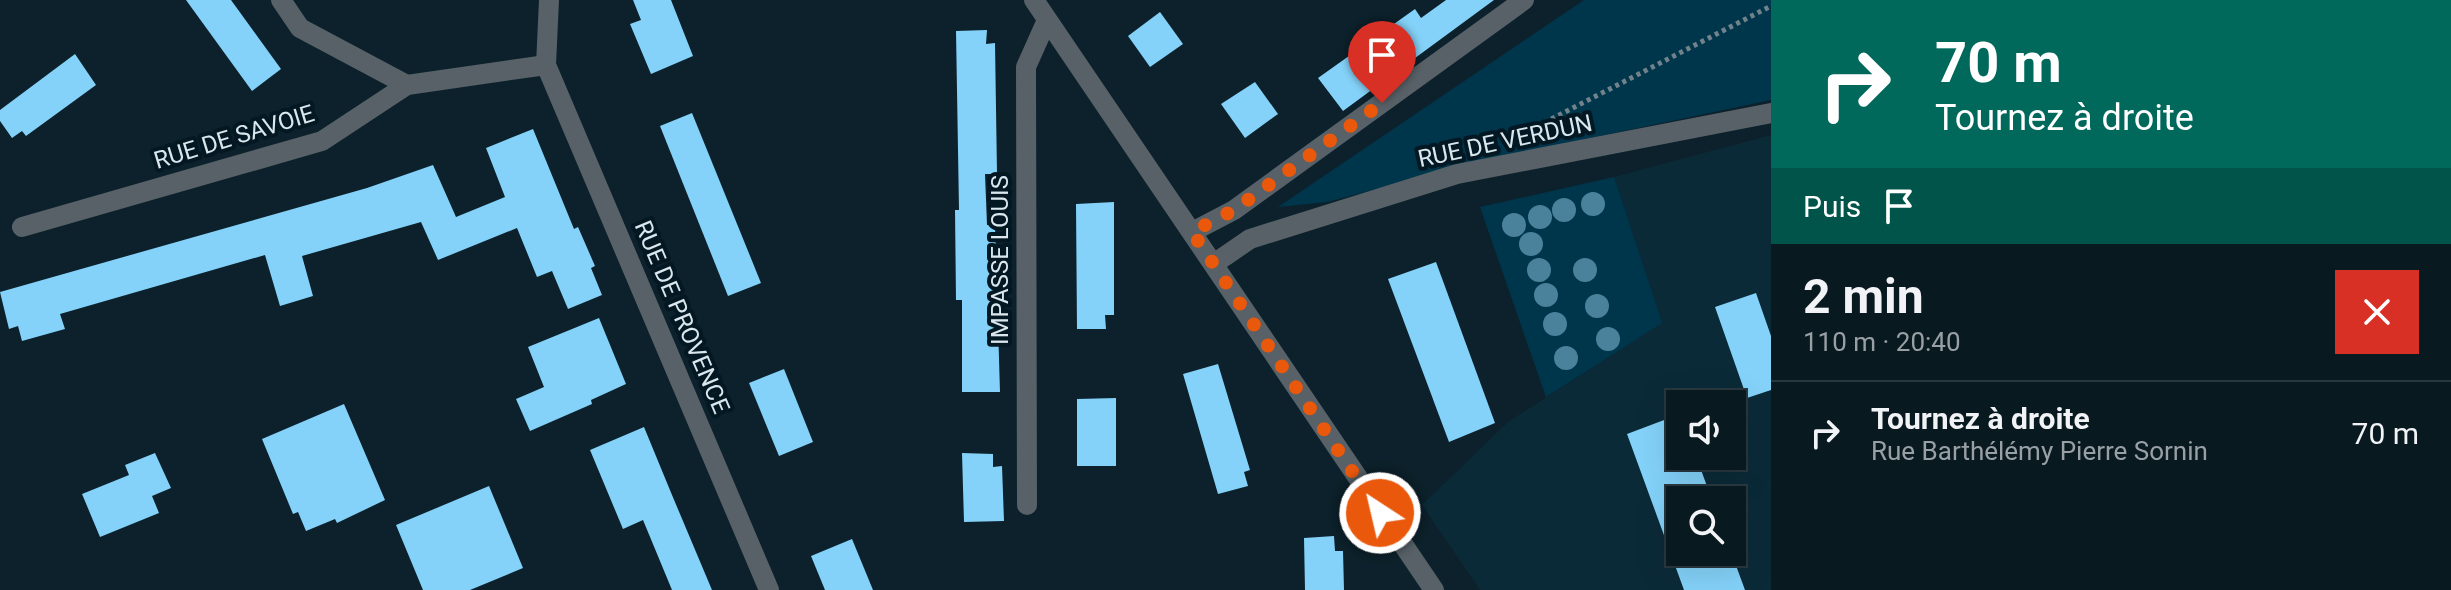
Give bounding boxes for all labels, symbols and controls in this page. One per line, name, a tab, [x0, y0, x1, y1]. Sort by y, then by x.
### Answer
pin	[1348, 21, 1416, 103]
text: 70 m	[1935, 30, 2062, 96]
icon: right	[1803, 32, 1907, 136]
icon: arrive	[1360, 33, 1404, 77]
text: Tournez à droite	[1935, 97, 2194, 139]
street label: RUE DE SAVOIE	[151, 99, 317, 175]
street label: RUE DE VERDUN	[1415, 109, 1595, 173]
street label: IMPASSE LOUIS	[986, 175, 1014, 345]
icon: arrive	[1877, 184, 1921, 228]
text: Puis	[1803, 189, 1861, 224]
street label: RUE DE PROVENCE	[629, 216, 735, 418]
text: 2 min	[1803, 268, 1924, 325]
button: close	[2335, 270, 2419, 354]
text: 110 m · 20:40	[1803, 327, 1961, 357]
map controls	[1666, 390, 1746, 566]
button: sound	[1666, 390, 1746, 470]
text: Tournez à droite	[1871, 401, 2090, 436]
icon: right	[1803, 411, 1847, 455]
text: 70 m	[2352, 416, 2419, 451]
text: Rue Barthélémy Pierre Sornin	[1871, 436, 2208, 466]
position arrow	[1338, 471, 1422, 555]
button: search	[1666, 486, 1746, 566]

